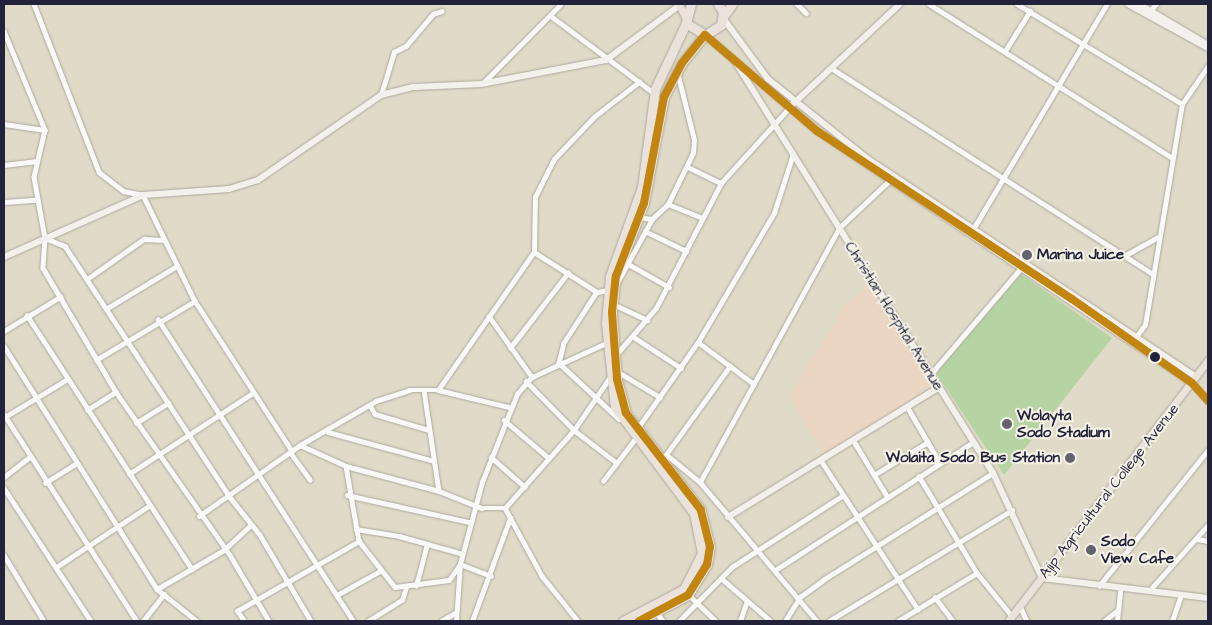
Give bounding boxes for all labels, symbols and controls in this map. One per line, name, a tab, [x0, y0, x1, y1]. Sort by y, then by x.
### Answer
street label: Christian Hospital Avenue	[841, 238, 947, 394]
place label: Marina Juice	[1037, 246, 1124, 264]
marker: Marina Juice	[1021, 249, 1033, 261]
unlabelled marker	[1150, 352, 1160, 362]
street label: Ajip Agricultural College Avenue	[1035, 400, 1183, 582]
place label: Wolayta Sodo Stadium	[1017, 406, 1110, 441]
marker: Wolayta Sodo Stadium	[1001, 418, 1013, 430]
place label: Wolaita Sodo Bus Station	[886, 449, 1060, 467]
marker: Wolaita Sodo Bus Station	[1064, 452, 1076, 464]
place label: Sodo View Cafe	[1101, 532, 1174, 567]
marker: Sodo View Cafe	[1085, 544, 1097, 556]

